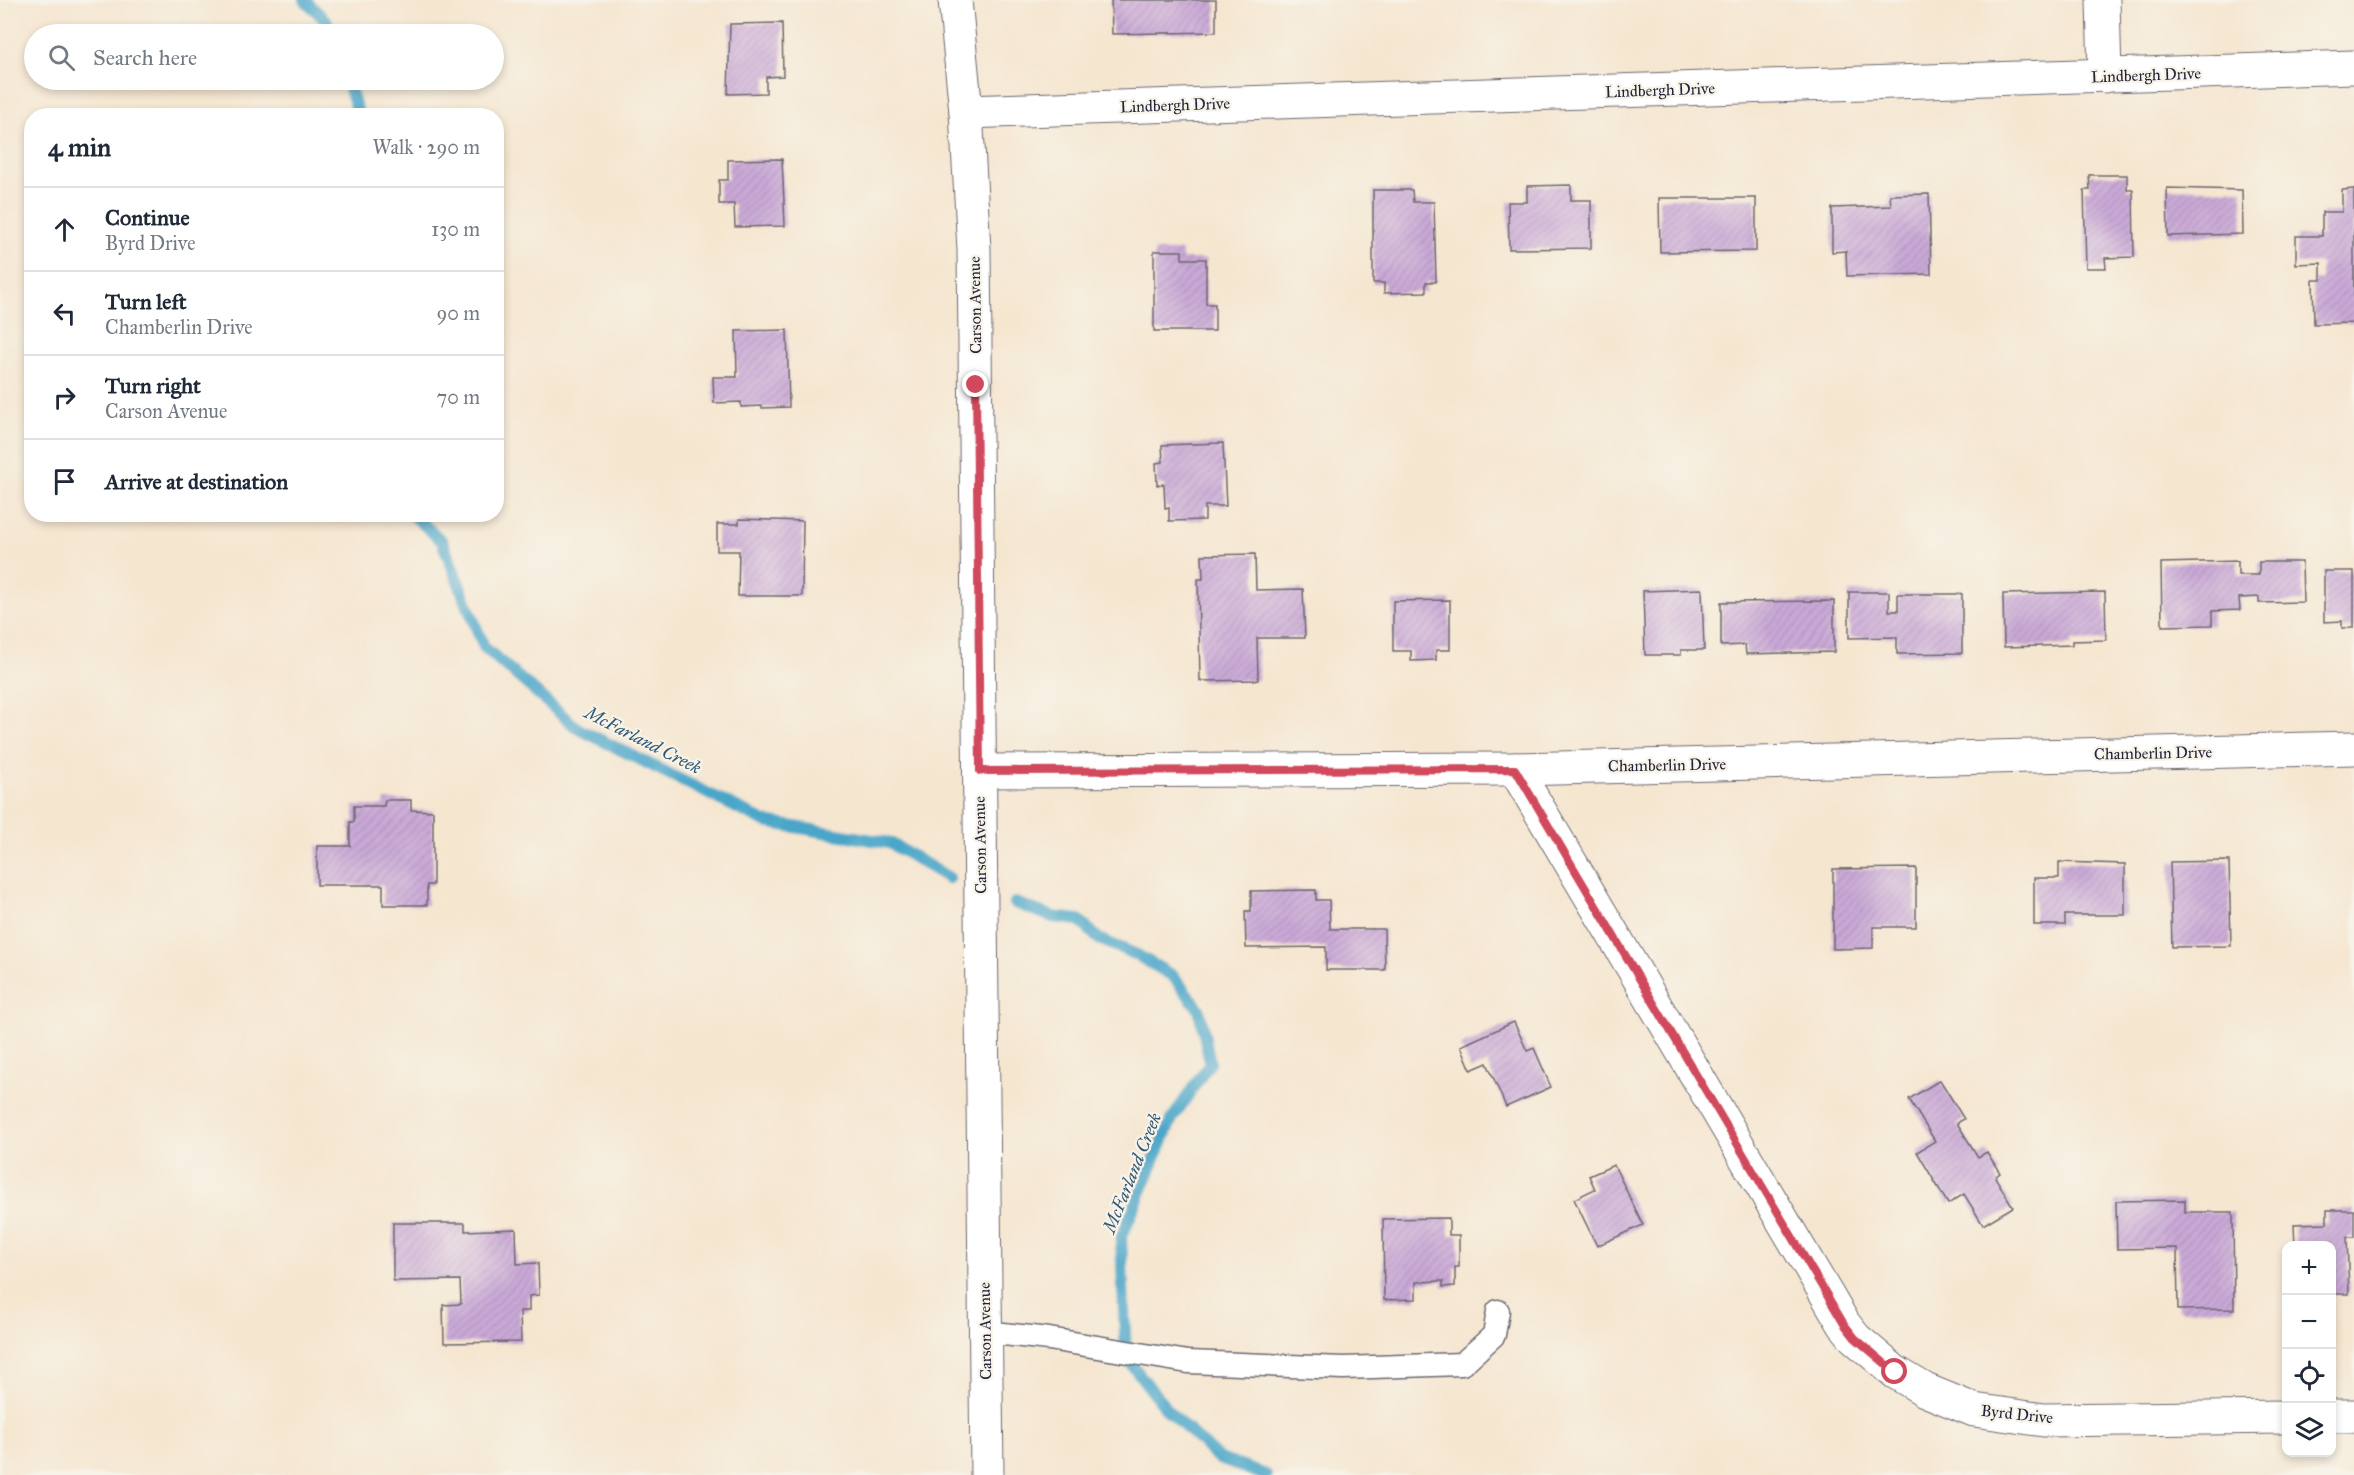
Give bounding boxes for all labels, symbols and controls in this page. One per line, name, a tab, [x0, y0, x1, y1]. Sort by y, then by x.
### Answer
search box	[24, 24, 504, 90]
icon: search	[45, 41, 78, 74]
text: Search here	[93, 44, 197, 71]
street label: Lindbergh Drive	[2091, 64, 2202, 87]
street label: Lindbergh Drive	[1605, 79, 1716, 102]
street label: Lindbergh Drive	[1120, 94, 1231, 117]
text: 4 min	[48, 131, 111, 163]
text: Walk · 290 m	[372, 135, 480, 159]
text: Continue	[105, 204, 190, 231]
icon: ahead	[48, 213, 81, 246]
text: 130 m	[431, 217, 480, 241]
text: Byrd Drive	[105, 231, 196, 255]
street label: Carson Avenue	[965, 256, 985, 354]
text: Turn left	[105, 288, 187, 315]
icon: left	[48, 297, 81, 330]
text: 90 m	[437, 301, 480, 325]
text: Chamberlin Drive	[105, 315, 253, 339]
route end	[962, 371, 988, 397]
text: Turn right	[105, 372, 201, 399]
icon: right	[48, 381, 81, 414]
text: 70 m	[437, 385, 480, 409]
text: Carson Avenue	[105, 399, 227, 423]
icon: arrive	[48, 465, 81, 498]
text: Arrive at destination	[105, 468, 288, 495]
water label: McFarland Creek	[579, 700, 705, 779]
street label: Chamberlin Drive	[2094, 742, 2213, 764]
street label: Chamberlin Drive	[1608, 754, 1727, 776]
street label: Carson Avenue	[970, 796, 990, 894]
water label: McFarland Creek	[1097, 1110, 1166, 1238]
map controls	[2282, 1241, 2336, 1457]
button: +	[2282, 1241, 2336, 1295]
street label: Carson Avenue	[975, 1282, 995, 1380]
button: −	[2282, 1295, 2336, 1349]
button: locate	[2282, 1349, 2336, 1403]
route start	[1881, 1358, 1907, 1384]
street label: Byrd Drive	[1980, 1401, 2054, 1427]
button: layers	[2282, 1403, 2336, 1457]

